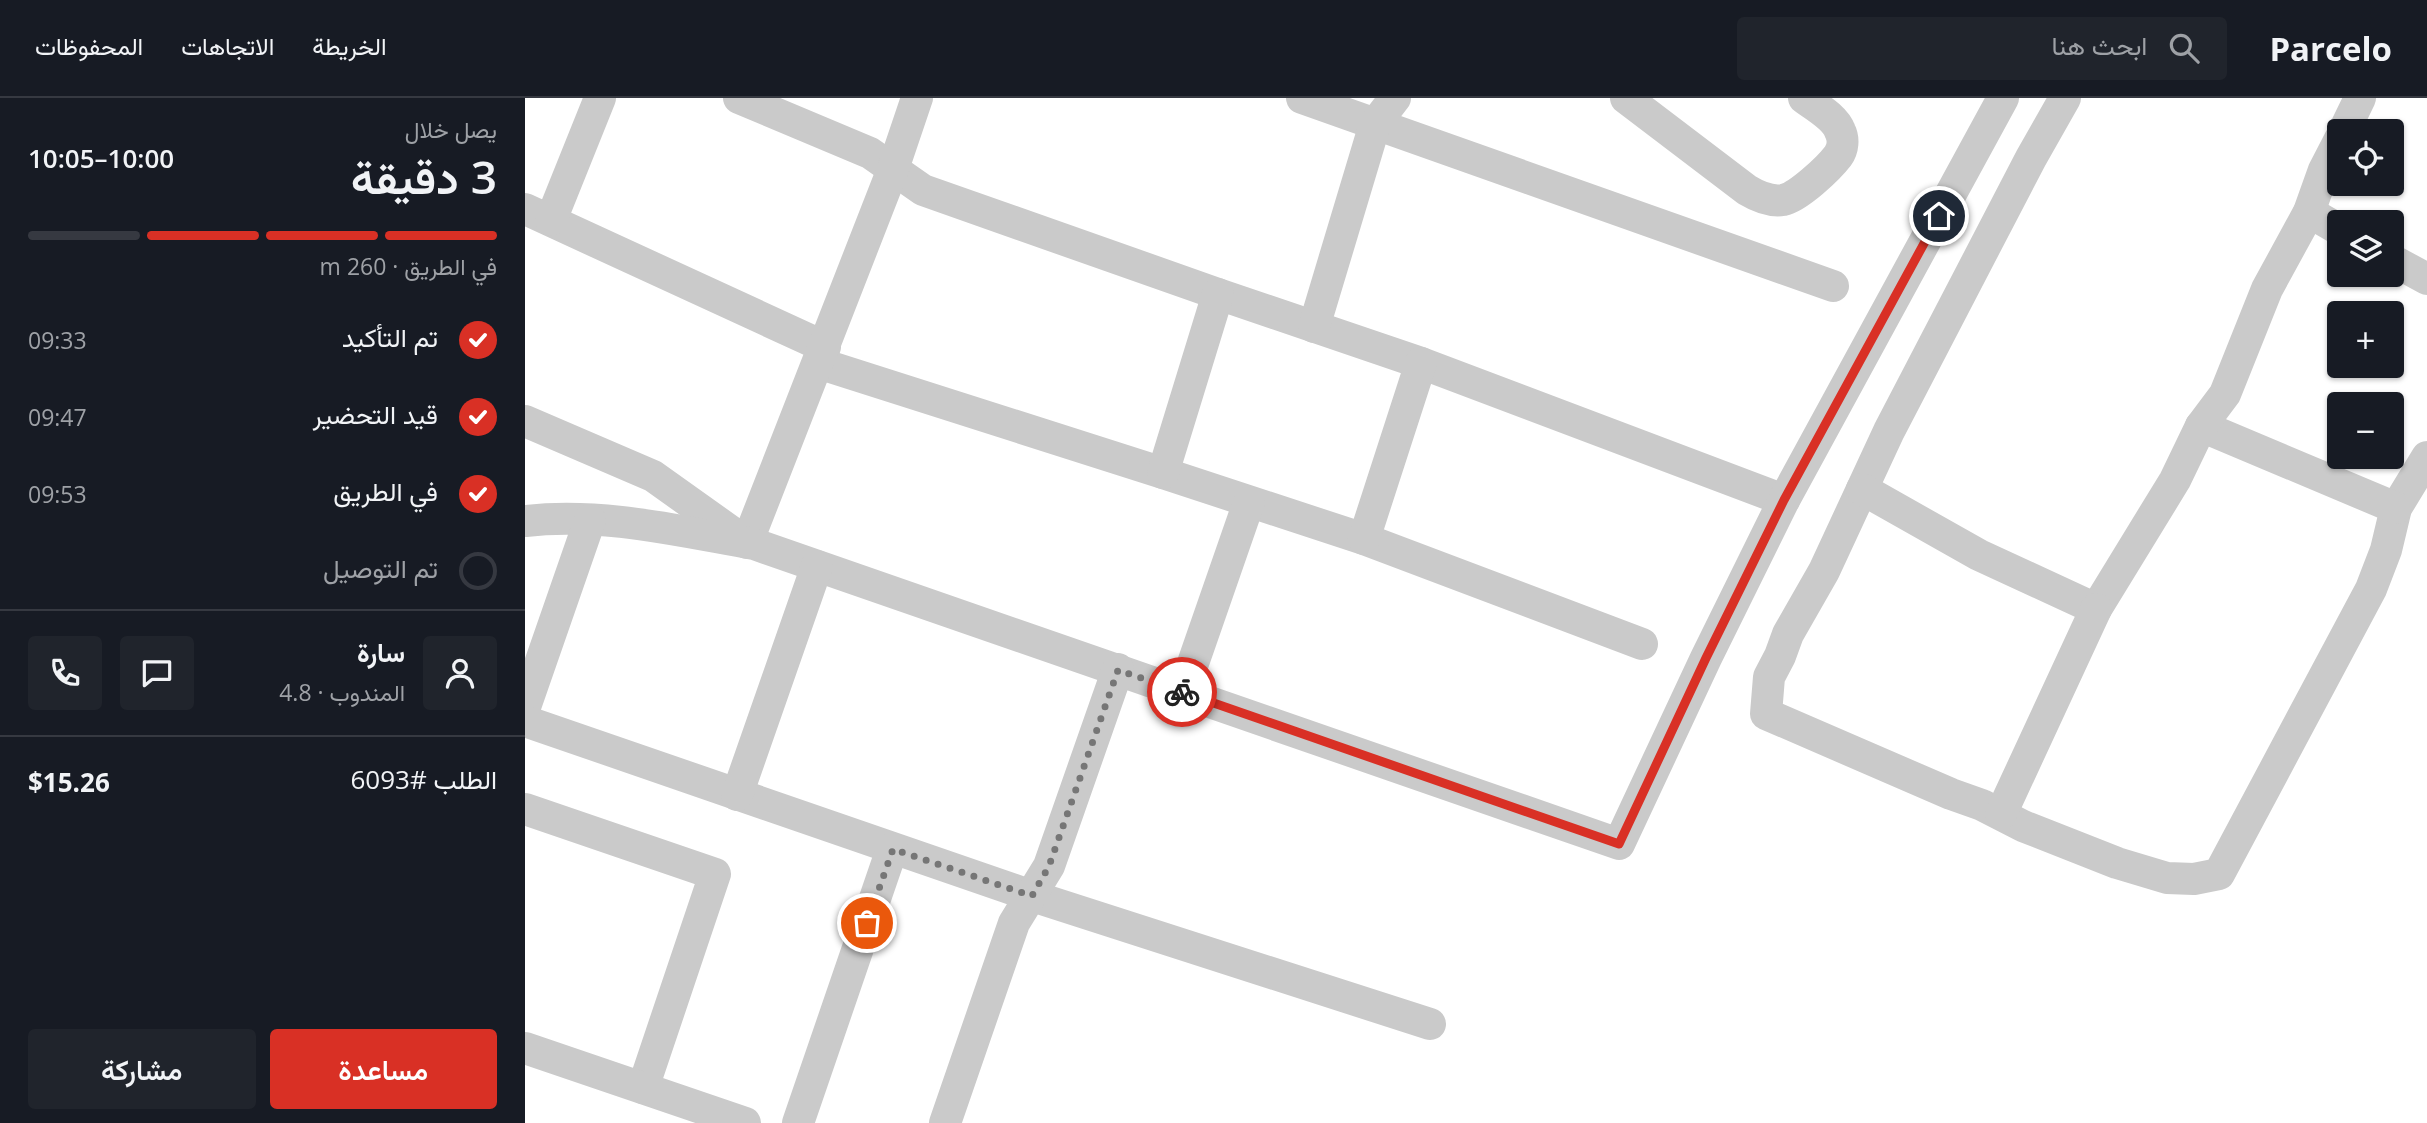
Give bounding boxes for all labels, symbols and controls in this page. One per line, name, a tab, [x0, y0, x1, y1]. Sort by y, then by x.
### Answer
search box	[1737, 17, 2227, 80]
text: Parcelo	[2269, 26, 2392, 71]
text: ابحث هنا	[2051, 27, 2147, 63]
text: المحفوظات	[35, 29, 143, 62]
text: الاتجاهات	[181, 29, 274, 62]
text: الخريطة	[312, 29, 387, 62]
icon: search	[2165, 29, 2203, 67]
text: يصل خلال	[405, 113, 497, 145]
map controls	[2327, 119, 2404, 469]
button: locate	[2327, 119, 2404, 196]
text: 10:00–10:05	[28, 140, 174, 176]
text: 3 دقيقة	[351, 145, 497, 207]
pin	[1909, 186, 1969, 246]
icon: home	[1920, 197, 1958, 235]
button: layers	[2327, 210, 2404, 287]
text: في الطريق · 260 m	[320, 250, 497, 282]
button: +	[2327, 301, 2404, 378]
text: تم التأكيد	[342, 319, 438, 355]
icon: check	[459, 321, 497, 359]
text: 09:33	[28, 324, 87, 356]
button: −	[2327, 392, 2404, 469]
text: قيد التحضير	[313, 396, 438, 432]
icon: check	[459, 398, 497, 436]
text: 09:47	[28, 401, 87, 433]
text: في الطريق	[333, 473, 438, 509]
icon: check	[459, 475, 497, 513]
text: 09:53	[28, 478, 87, 510]
text: تم التوصيل	[323, 550, 438, 586]
text: سارة	[357, 634, 405, 670]
button: phone	[28, 636, 102, 710]
button: chat	[120, 636, 194, 710]
button: person	[423, 636, 497, 710]
courier	[1147, 657, 1217, 727]
icon: bike	[1163, 673, 1201, 711]
text: المندوب · 4.8	[279, 676, 405, 708]
text: الطلب #6093	[350, 761, 497, 797]
text: $15.26	[28, 764, 110, 800]
pin	[837, 893, 897, 953]
icon: bag	[848, 904, 886, 942]
button: مشاركة	[28, 1029, 256, 1109]
button: مساعدة	[270, 1029, 497, 1109]

